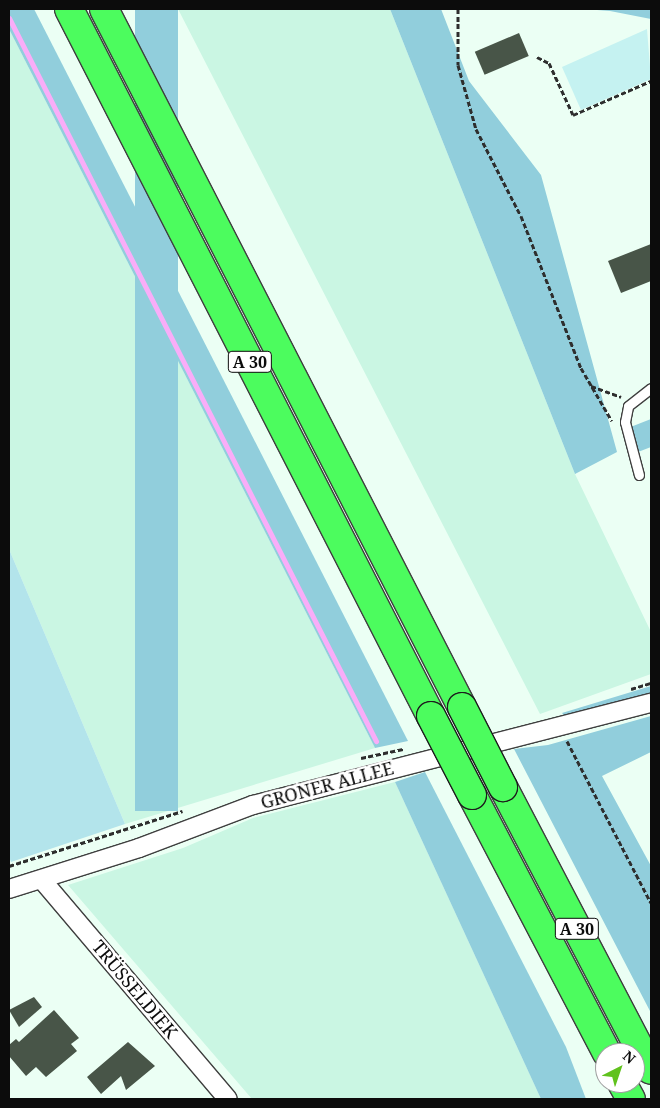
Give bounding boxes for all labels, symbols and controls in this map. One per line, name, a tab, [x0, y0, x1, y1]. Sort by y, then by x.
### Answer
road number: A 30	[228, 348, 272, 376]
street label: GRONER ALLEE	[258, 757, 396, 813]
road number: A 30	[554, 916, 600, 942]
street label: TRÜSSELDIEK	[88, 936, 182, 1042]
north arrow	[595, 1043, 645, 1093]
text: N	[619, 1046, 640, 1068]

